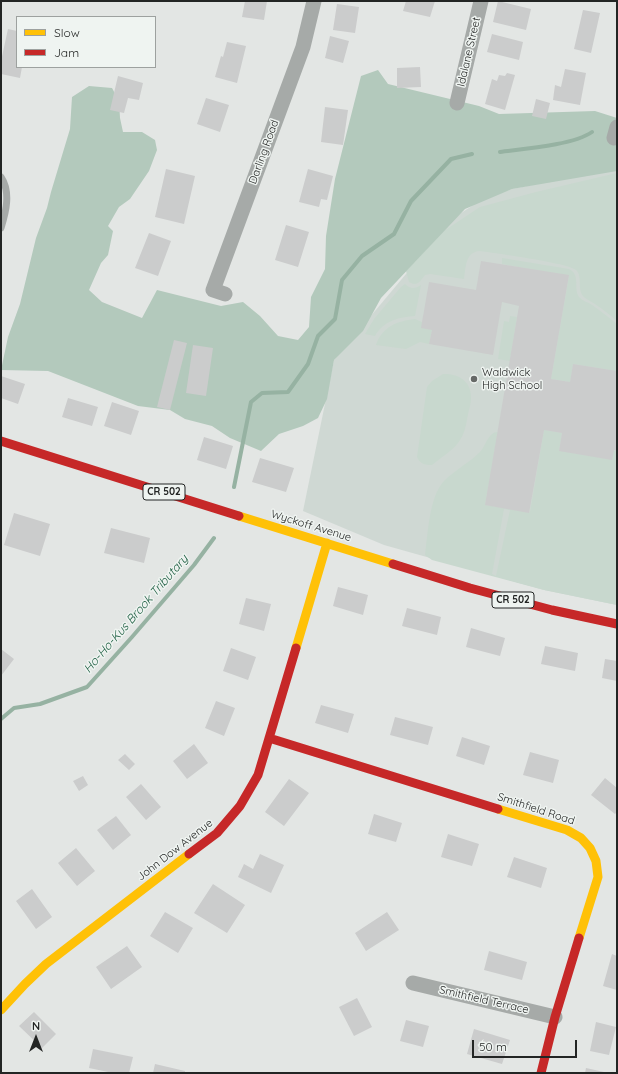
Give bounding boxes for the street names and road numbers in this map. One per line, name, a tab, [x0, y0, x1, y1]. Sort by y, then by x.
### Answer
street label: Idalane Street	[455, 16, 483, 88]
street label: Darling Road	[246, 118, 282, 186]
road number: CR 502	[143, 484, 185, 500]
street label: Wyckoff Avenue	[269, 508, 353, 544]
road number: CR 502	[492, 592, 534, 608]
street label: Smithfield Road	[496, 790, 576, 828]
street label: John Dow Avenue	[135, 816, 215, 884]
street label: Smithfield Terrace	[438, 983, 530, 1017]

